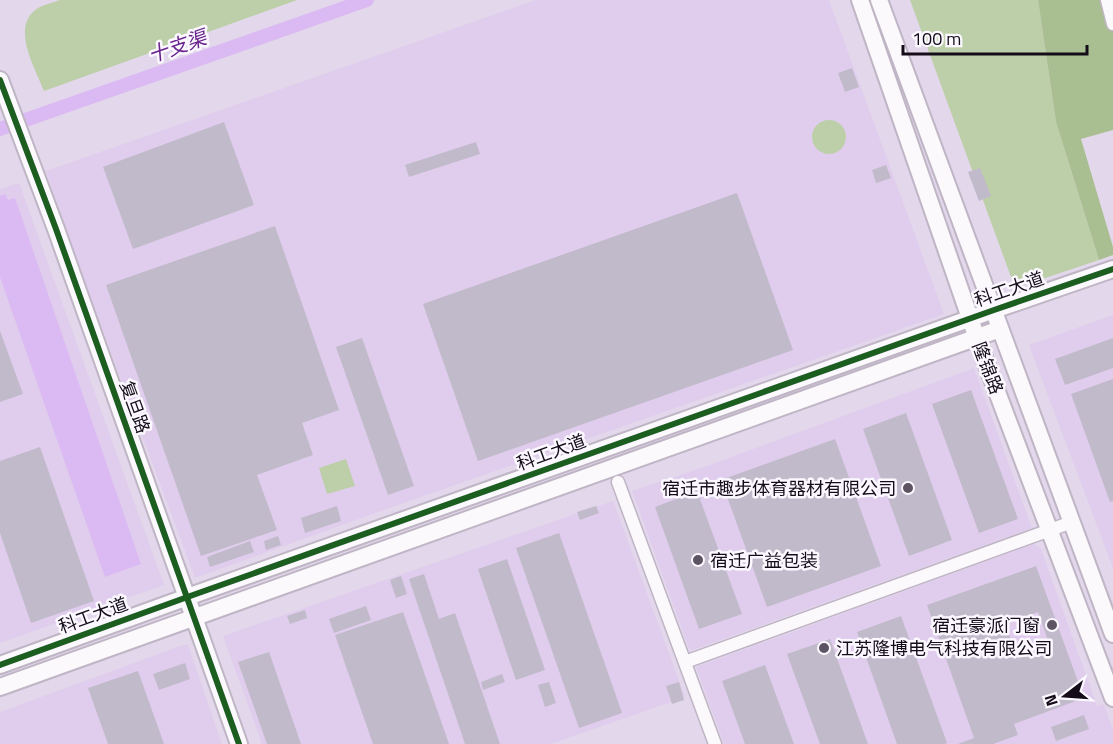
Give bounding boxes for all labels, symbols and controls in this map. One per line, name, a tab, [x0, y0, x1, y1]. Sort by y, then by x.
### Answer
scale bar	[903, 18, 1088, 56]
water label: 十支渠	[144, 21, 213, 70]
text: 100 m	[912, 25, 961, 52]
street label: 科工大道	[971, 265, 1047, 313]
street label: 隆锦路	[966, 338, 1010, 398]
street label: 复旦路	[113, 377, 157, 437]
street label: 科工大道	[513, 427, 589, 477]
place label: 宿迁市趣步体育器材有限公司	[662, 475, 896, 502]
marker: 宿迁市趣步体育器材有限公司	[901, 481, 915, 495]
place label: 宿迁广益包装	[710, 547, 818, 574]
marker: 宿迁广益包装	[691, 553, 705, 567]
street label: 科工大道	[55, 590, 131, 640]
place label: 宿迁豪派门窗	[932, 612, 1040, 639]
marker: 宿迁豪派门窗	[1045, 618, 1059, 632]
place label: 江苏隆博电气科技有限公司	[836, 635, 1052, 662]
marker: 江苏隆博电气科技有限公司	[817, 641, 831, 655]
north arrow	[1035, 666, 1095, 726]
text: N	[1038, 692, 1064, 709]

